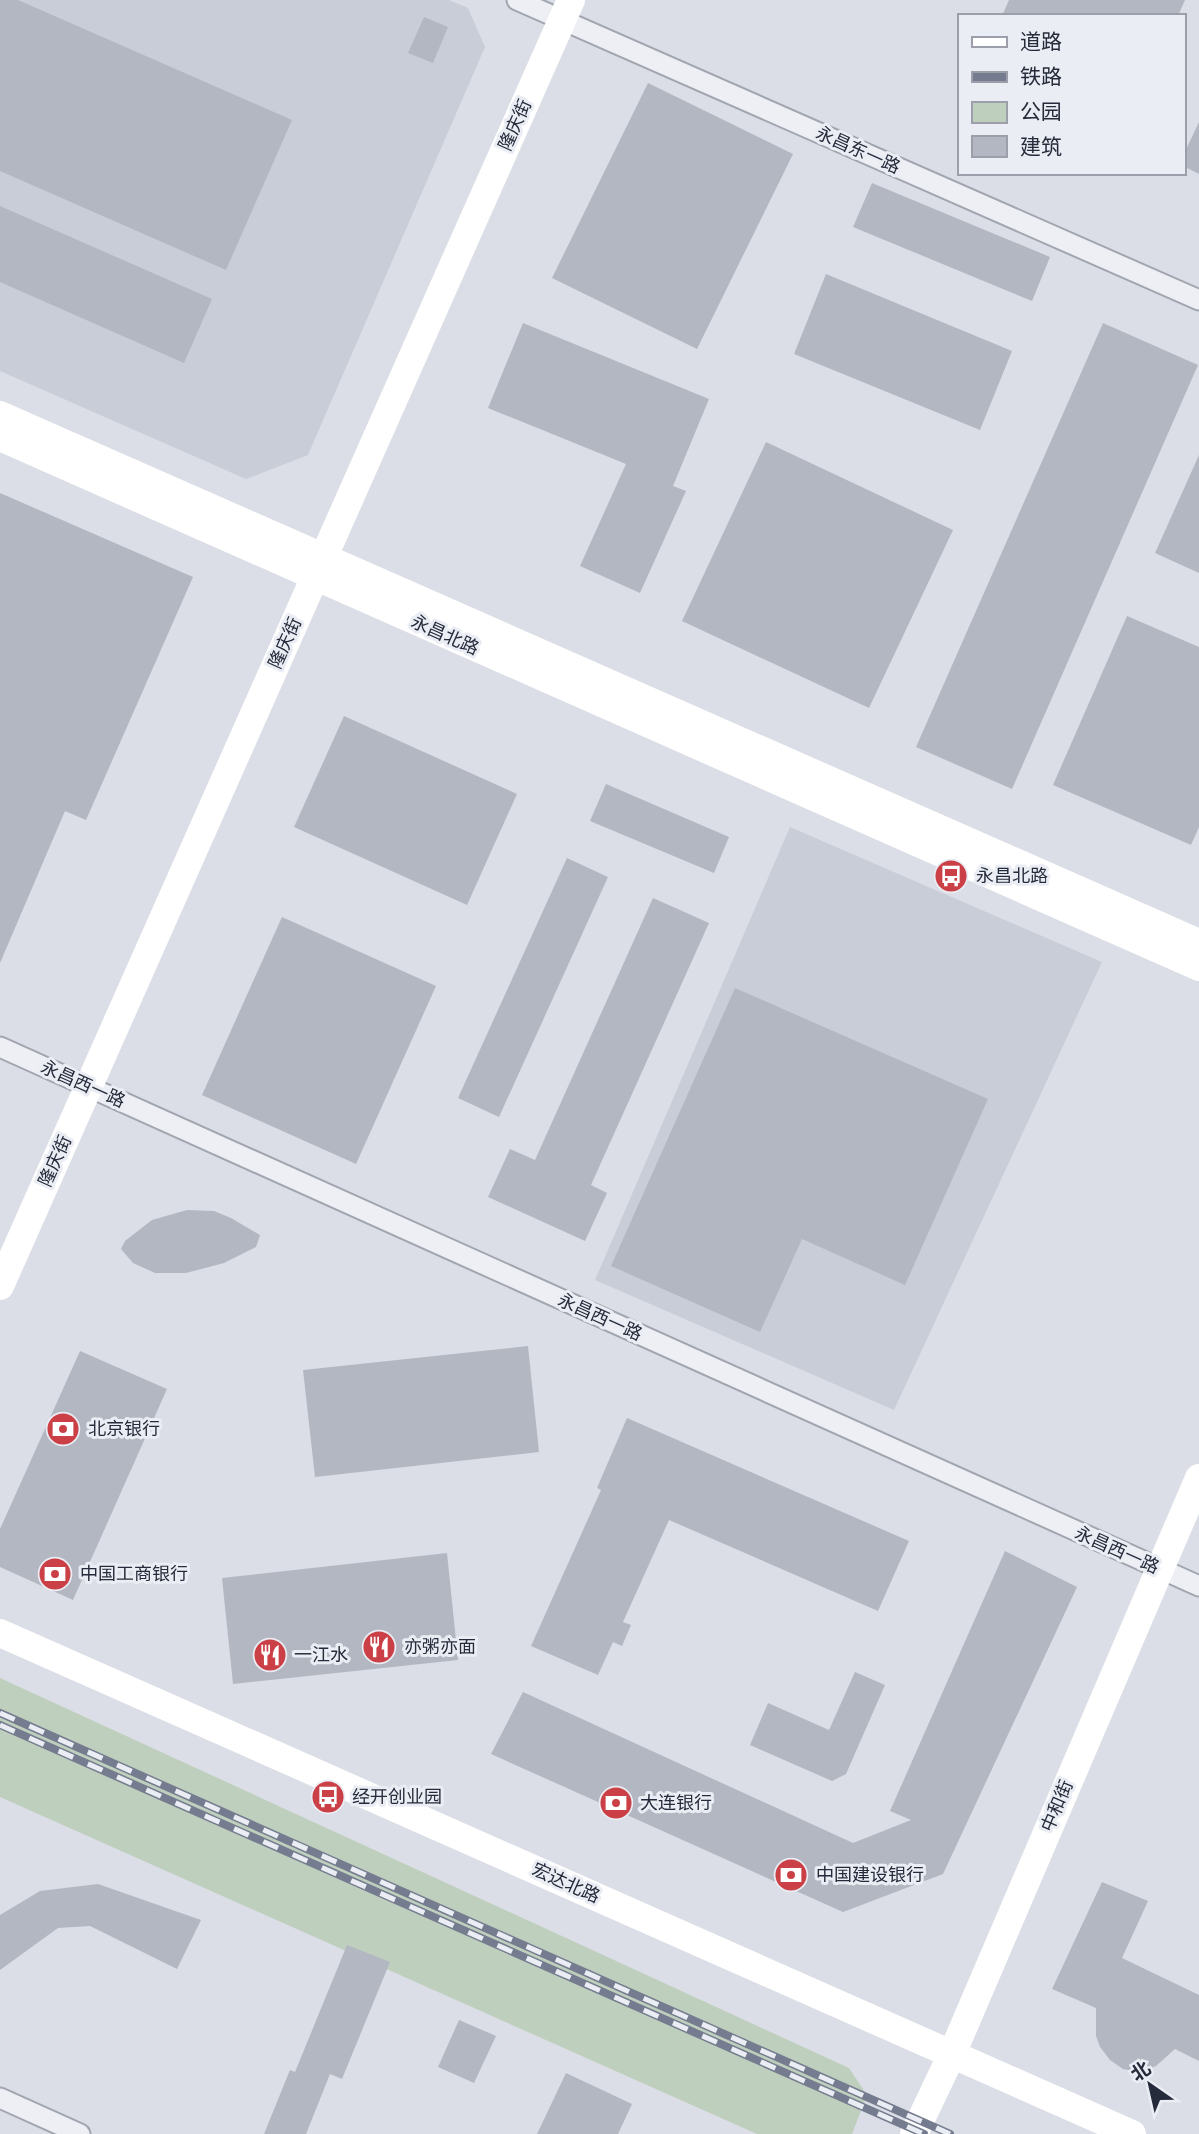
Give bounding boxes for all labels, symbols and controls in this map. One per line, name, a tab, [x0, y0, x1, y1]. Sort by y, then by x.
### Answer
legend	[958, 14, 1185, 175]
text: 道路	[1020, 30, 1062, 53]
text: 铁路	[1020, 65, 1062, 88]
street label: 隆庆街	[495, 96, 535, 154]
text: 公园	[1020, 100, 1062, 123]
street label: 永昌东一路	[813, 123, 903, 177]
text: 建筑	[1020, 135, 1062, 158]
street label: 永昌北路	[408, 611, 482, 659]
street label: 隆庆街	[265, 614, 305, 672]
bus stop icon: 永昌北路	[932, 857, 970, 895]
place label: 永昌北路	[976, 866, 1048, 886]
street label: 永昌西一路	[38, 1057, 128, 1111]
street label: 隆庆街	[35, 1132, 75, 1190]
street label: 永昌西一路	[555, 1290, 645, 1344]
bank icon: 北京银行	[44, 1410, 82, 1448]
place label: 北京银行	[88, 1419, 160, 1439]
street label: 永昌西一路	[1072, 1523, 1162, 1577]
bank icon: 中国工商银行	[36, 1555, 74, 1593]
place label: 中国工商银行	[80, 1564, 188, 1584]
restaurant icon: 亦粥亦面	[360, 1628, 398, 1666]
restaurant icon: 一江水	[251, 1636, 289, 1674]
place label: 亦粥亦面	[404, 1637, 476, 1657]
place label: 一江水	[294, 1645, 348, 1665]
street label: 中和街	[1037, 1777, 1077, 1835]
bus stop icon: 经开创业园	[309, 1778, 347, 1816]
bank icon: 大连银行	[597, 1784, 635, 1822]
place label: 经开创业园	[352, 1787, 442, 1807]
place label: 大连银行	[640, 1793, 712, 1813]
bank icon: 中国建设银行	[772, 1856, 810, 1894]
street label: 宏达北路	[529, 1859, 603, 1907]
place label: 中国建设银行	[816, 1865, 924, 1885]
north arrow	[1115, 2050, 1185, 2120]
text: 北	[1127, 2057, 1155, 2085]

